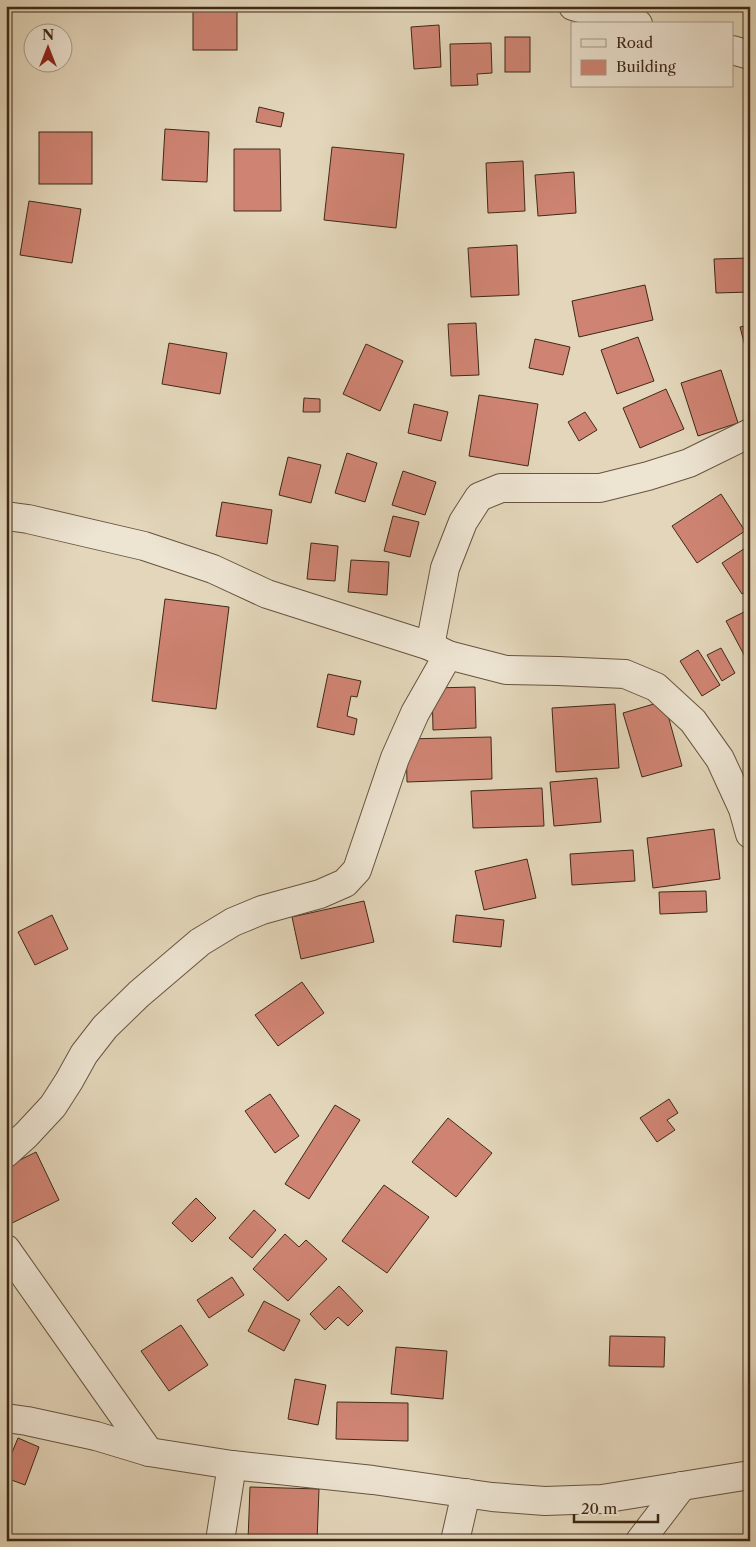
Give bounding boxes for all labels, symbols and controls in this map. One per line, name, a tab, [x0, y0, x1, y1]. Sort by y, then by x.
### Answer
north arrow	[22, 22, 72, 72]
legend	[571, 22, 734, 88]
text: N	[42, 26, 54, 44]
text: Road	[616, 33, 653, 52]
text: Building	[616, 57, 676, 76]
scale bar	[574, 1492, 657, 1524]
text: 20 m	[581, 1499, 617, 1518]

